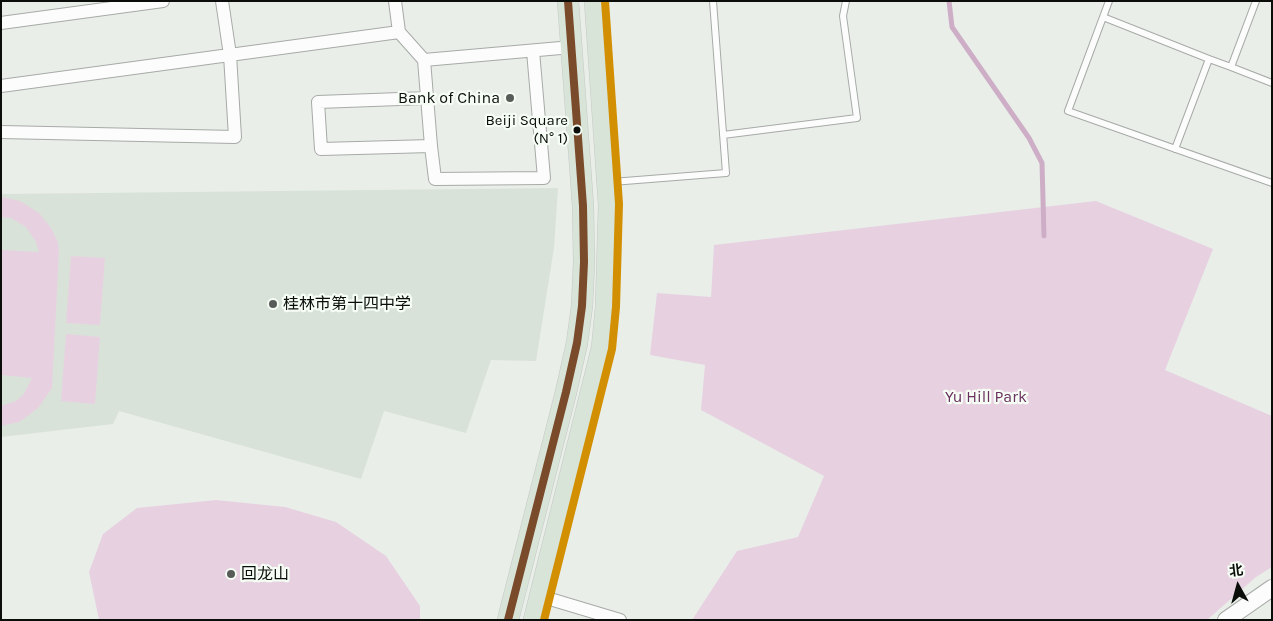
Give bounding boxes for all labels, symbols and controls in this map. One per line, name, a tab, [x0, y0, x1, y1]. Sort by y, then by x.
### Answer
place label: Bank of China	[398, 88, 500, 108]
marker: Bank of China	[504, 92, 516, 104]
place label: Beiji Square (N° 1)	[485, 112, 568, 147]
marker: Beiji Square (N° 1)	[572, 125, 582, 135]
place label: 桂林市第十四中学	[283, 294, 411, 314]
marker: 桂林市第十四中学	[267, 298, 279, 310]
park label: Yu Hill Park	[945, 387, 1027, 407]
north arrow	[1213, 561, 1263, 611]
text: 北	[1228, 561, 1244, 580]
place label: 回龙山	[241, 564, 289, 584]
marker: 回龙山	[225, 568, 237, 580]

